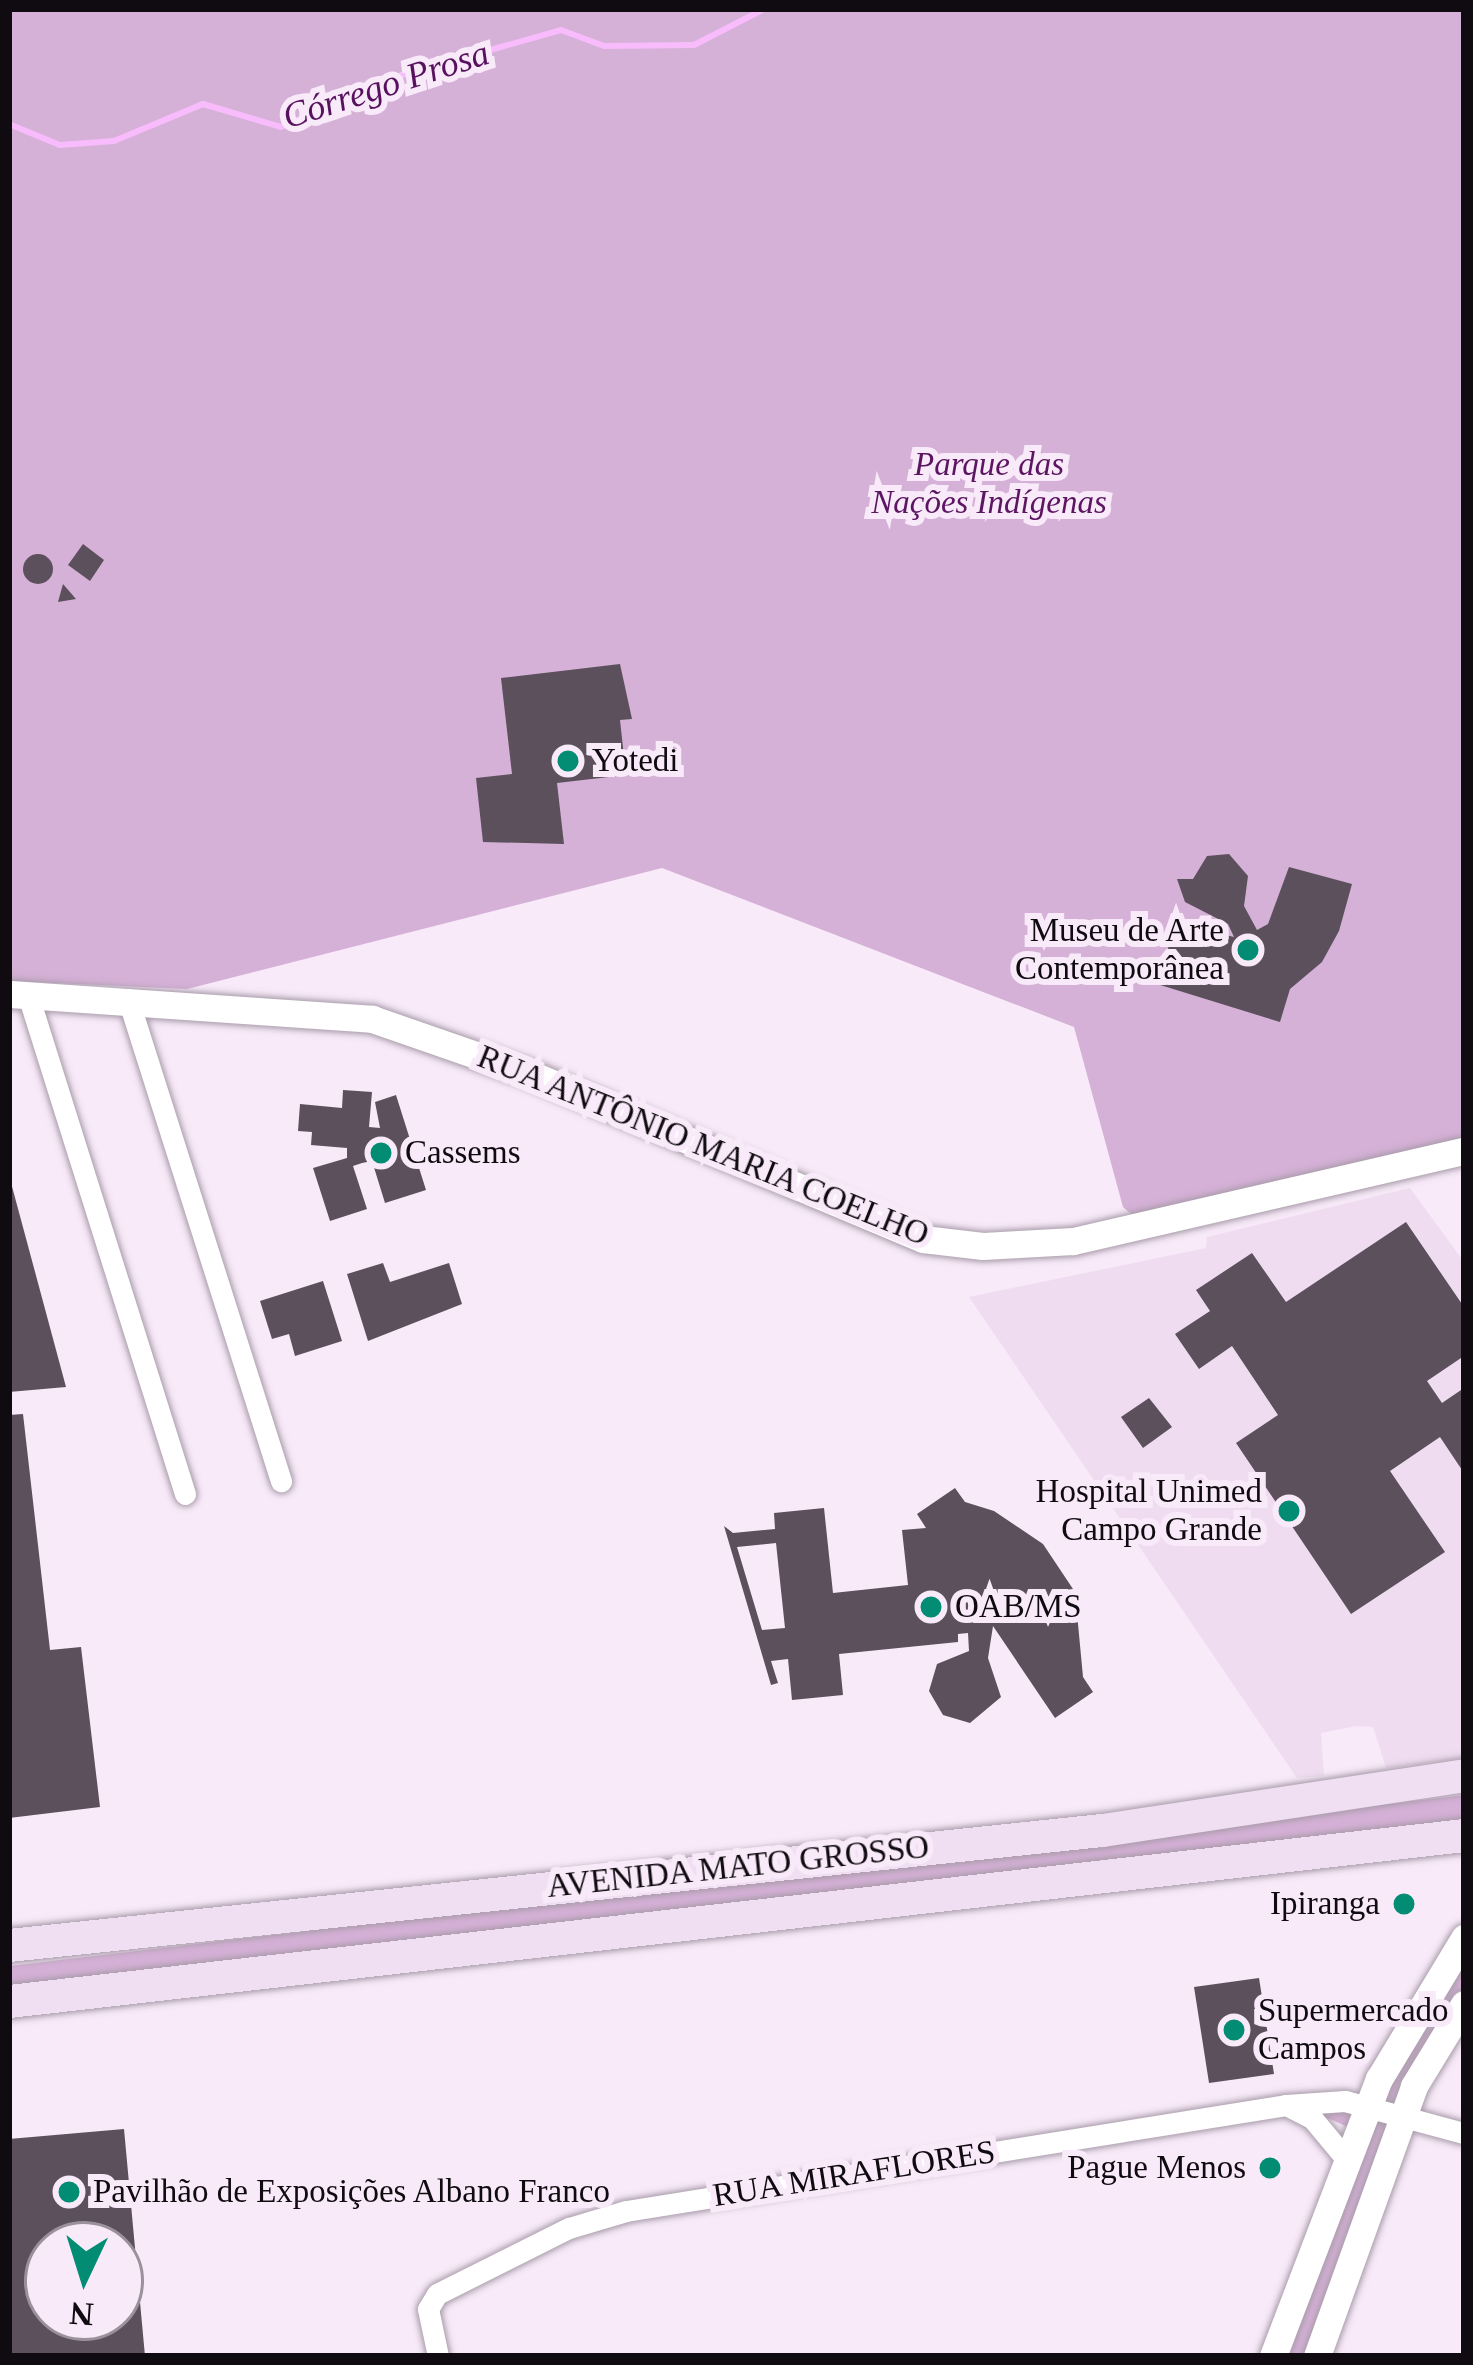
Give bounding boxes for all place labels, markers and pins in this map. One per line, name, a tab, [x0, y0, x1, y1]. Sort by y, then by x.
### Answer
place label: Yotedi	[592, 741, 679, 781]
marker: Yotedi	[555, 748, 581, 774]
place label: Museu de Arte Contemporânea	[1015, 911, 1224, 989]
marker: Museu de Arte Contemporânea	[1235, 937, 1261, 963]
place label: Cassems	[405, 1133, 520, 1173]
marker: Cassems	[368, 1140, 394, 1166]
place label: Hospital Unimed Campo Grande	[1036, 1472, 1262, 1550]
marker: Hospital Unimed Campo Grande	[1273, 1495, 1305, 1527]
place label: OAB/MS	[955, 1587, 1082, 1627]
marker: OAB/MS	[918, 1594, 944, 1620]
place label: Ipiranga	[1270, 1884, 1380, 1924]
marker: Ipiranga	[1391, 1891, 1417, 1917]
place label: Supermercado Campos	[1258, 1991, 1449, 2069]
marker: Supermercado Campos	[1221, 2017, 1247, 2043]
place label: Pague Menos	[1067, 2148, 1246, 2188]
marker: Pague Menos	[1257, 2155, 1283, 2181]
place label: Pavilhão de Exposições Albano Franco	[93, 2172, 612, 2212]
marker: Pavilhão de Exposições Albano Franco	[56, 2179, 82, 2205]

